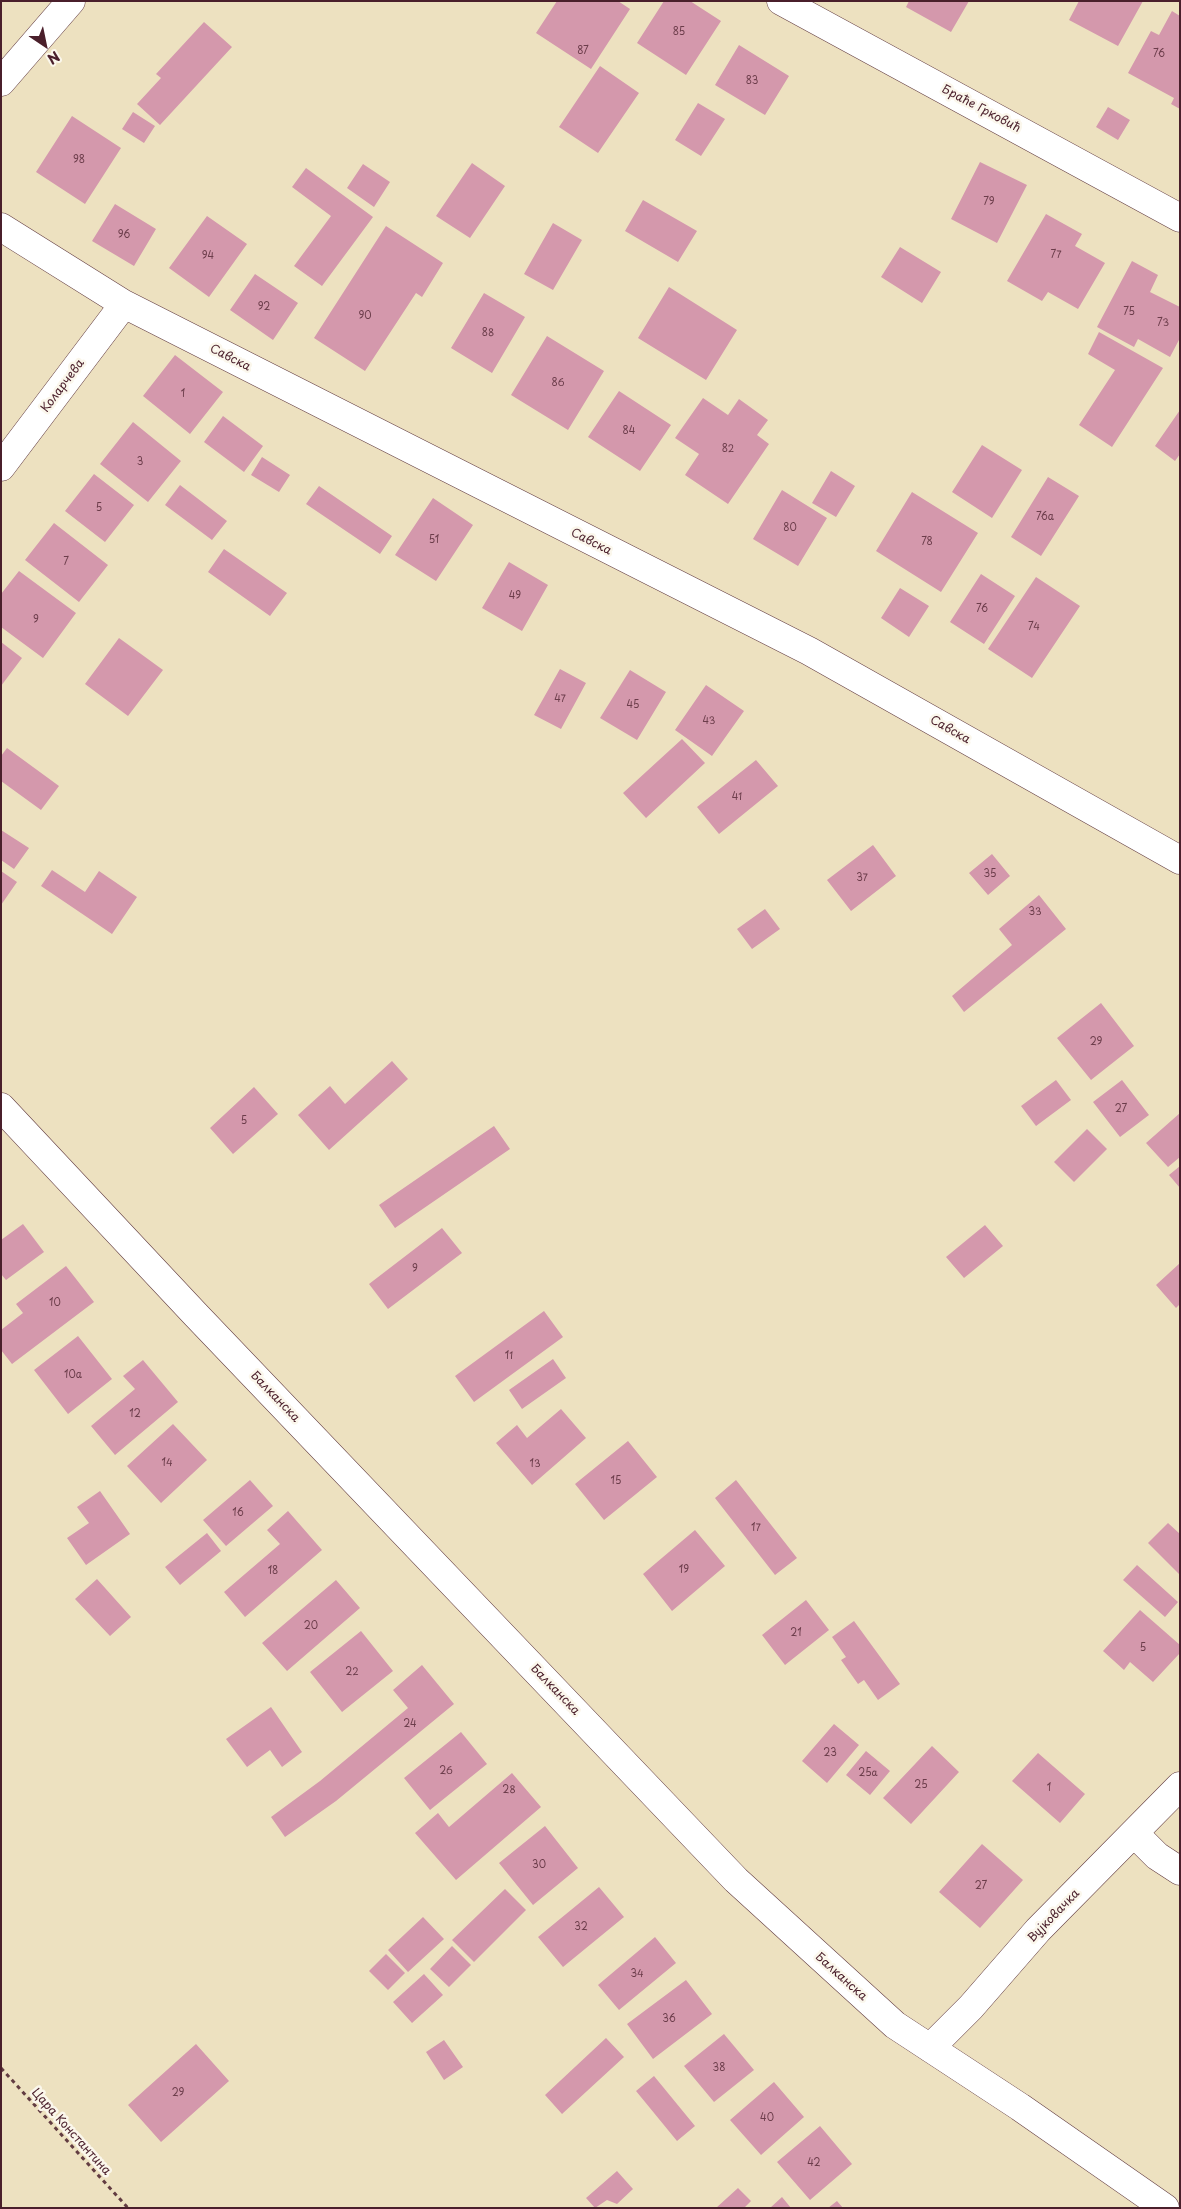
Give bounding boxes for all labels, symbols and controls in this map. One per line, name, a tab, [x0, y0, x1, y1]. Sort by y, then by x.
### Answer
north arrow	[20, 20, 70, 70]
house number: 85	[673, 26, 685, 38]
house number: 87	[577, 45, 589, 57]
text: N	[43, 46, 64, 70]
house number: 76	[1153, 48, 1165, 60]
house number: 83	[746, 75, 758, 87]
street label: Браће Грковић	[939, 82, 1023, 136]
house number: 98	[73, 154, 85, 166]
house number: 79	[983, 196, 995, 208]
house number: 96	[118, 229, 130, 241]
house number: 77	[1050, 249, 1062, 261]
house number: 94	[202, 250, 214, 262]
house number: 92	[258, 301, 270, 313]
house number: 75	[1123, 306, 1135, 318]
house number: 90	[358, 310, 372, 322]
house number: 73	[1157, 317, 1169, 329]
house number: 88	[482, 327, 494, 339]
street label: Савска	[207, 342, 253, 374]
street label: Коларчева	[38, 357, 88, 415]
house number: 86	[552, 377, 564, 389]
house number: 1	[181, 388, 185, 400]
house number: 84	[623, 425, 635, 437]
house number: 82	[722, 443, 734, 455]
house number: 3	[137, 456, 143, 468]
house number: 5	[96, 502, 102, 514]
house number: 76a	[1036, 511, 1054, 523]
house number: 80	[783, 522, 797, 534]
street label: Савска	[568, 526, 614, 558]
house number: 51	[429, 534, 439, 546]
house number: 78	[921, 536, 933, 548]
house number: 7	[63, 556, 69, 568]
house number: 49	[509, 590, 521, 602]
house number: 76	[976, 603, 988, 615]
house number: 9	[33, 614, 39, 626]
house number: 74	[1028, 621, 1040, 633]
house number: 47	[554, 693, 566, 705]
house number: 45	[627, 699, 639, 711]
street label: Савска	[927, 713, 973, 747]
house number: 43	[703, 715, 715, 727]
house number: 41	[732, 791, 742, 803]
house number: 35	[984, 868, 996, 880]
house number: 37	[856, 872, 868, 884]
house number: 33	[1028, 906, 1042, 918]
house number: 29	[1090, 1036, 1102, 1048]
house number: 27	[1115, 1103, 1127, 1115]
house number: 5	[241, 1115, 247, 1127]
house number: 9	[412, 1263, 418, 1275]
house number: 10	[49, 1297, 61, 1309]
house number: 11	[505, 1350, 513, 1362]
house number: 10a	[64, 1369, 82, 1381]
street label: Балканска	[247, 1369, 303, 1425]
house number: 12	[129, 1408, 141, 1420]
house number: 14	[161, 1457, 173, 1469]
house number: 13	[529, 1458, 541, 1470]
house number: 15	[611, 1475, 621, 1487]
house number: 16	[232, 1507, 244, 1519]
house number: 17	[751, 1522, 761, 1534]
house number: 19	[679, 1564, 689, 1576]
house number: 18	[268, 1565, 278, 1577]
house number: 20	[304, 1620, 318, 1632]
house number: 21	[790, 1627, 802, 1639]
house number: 5	[1140, 1642, 1146, 1654]
street label: Балканска	[527, 1662, 583, 1718]
house number: 22	[345, 1666, 359, 1678]
house number: 24	[403, 1718, 417, 1730]
house number: 23	[823, 1747, 837, 1759]
house number: 26	[439, 1765, 453, 1777]
house number: 25a	[858, 1767, 878, 1779]
house number: 25	[914, 1779, 928, 1791]
house number: 1	[1047, 1782, 1051, 1794]
house number: 28	[502, 1784, 516, 1796]
house number: 30	[532, 1859, 546, 1871]
house number: 27	[975, 1880, 987, 1892]
street label: Вујковачка	[1025, 1886, 1083, 1946]
house number: 32	[574, 1921, 588, 1933]
street label: Балканска	[812, 1950, 870, 2004]
house number: 34	[630, 1968, 644, 1980]
house number: 36	[662, 2013, 676, 2025]
house number: 38	[713, 2062, 725, 2074]
street label: Цара Константина	[28, 2086, 114, 2178]
house number: 29	[172, 2087, 184, 2099]
house number: 40	[760, 2112, 774, 2124]
house number: 42	[807, 2157, 821, 2169]

